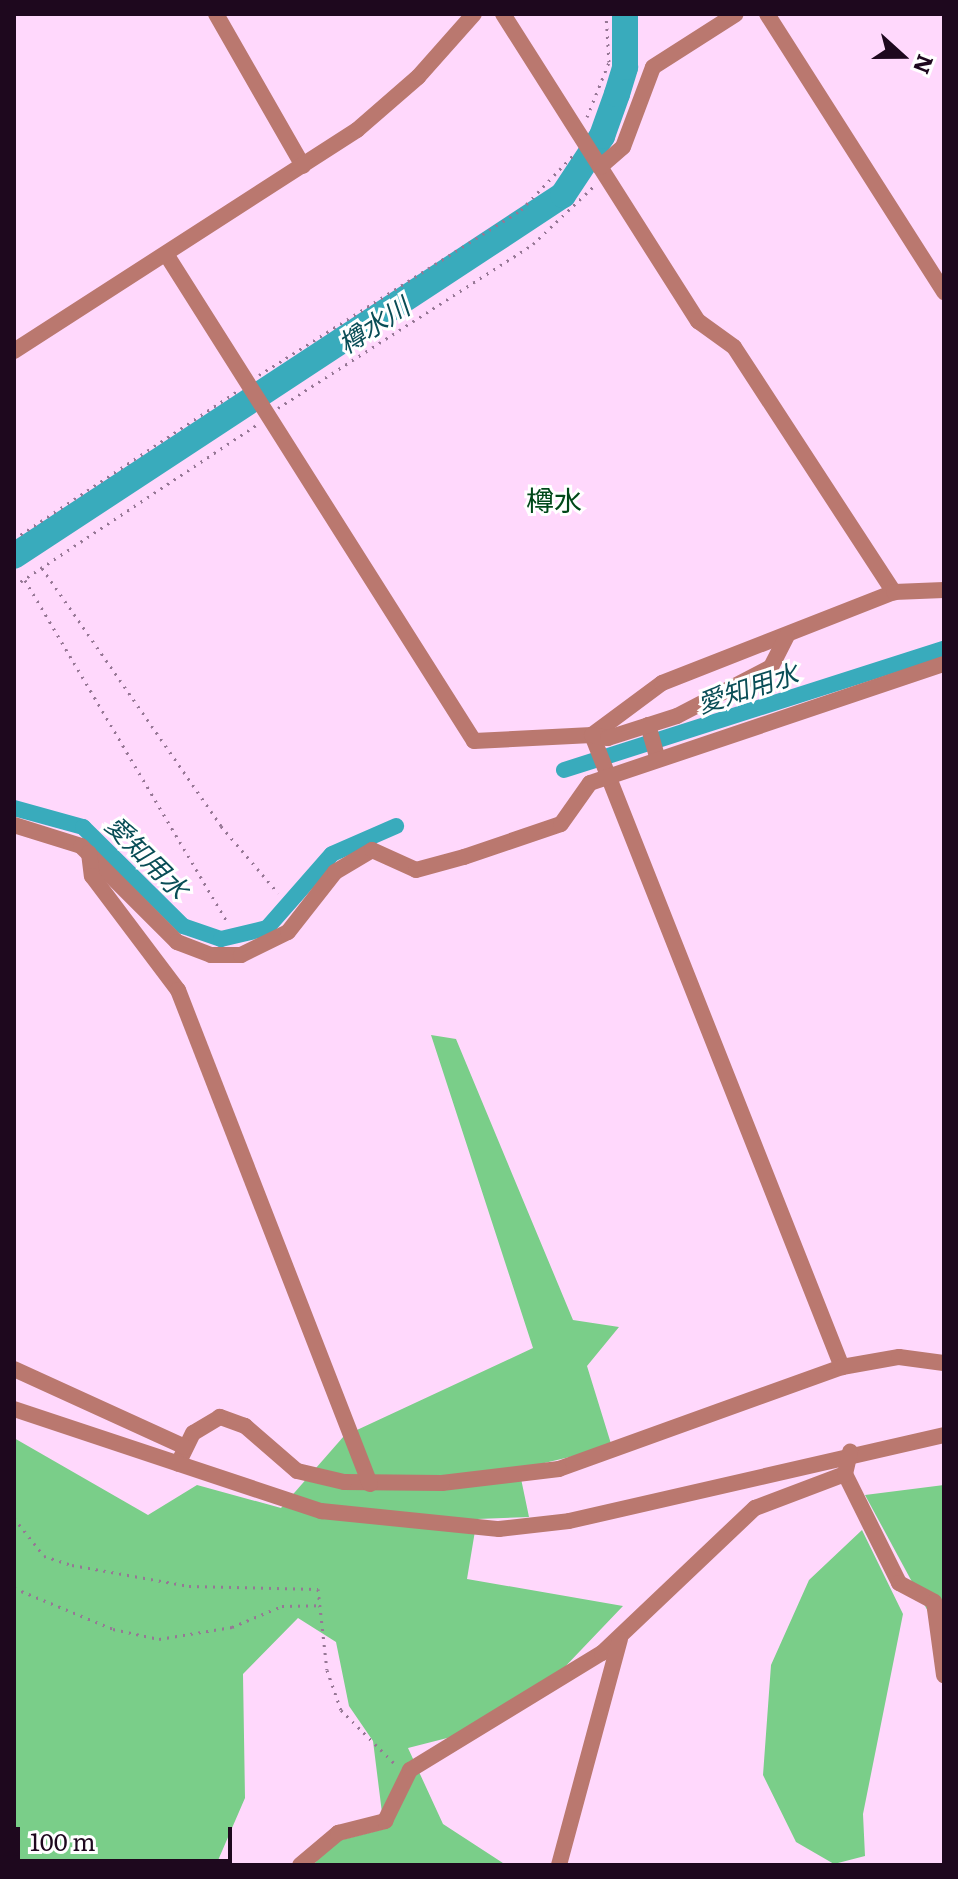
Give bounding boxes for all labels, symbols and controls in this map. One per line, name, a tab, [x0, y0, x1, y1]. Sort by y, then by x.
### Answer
north arrow	[862, 16, 942, 96]
text: N	[906, 50, 944, 79]
water label: 樽水川	[332, 290, 414, 358]
district label: 樽水	[526, 482, 582, 516]
water label: 愛知用水	[693, 656, 801, 718]
water label: 愛知用水	[100, 808, 196, 904]
scale bar	[20, 1811, 236, 1861]
text: 100 m	[30, 1823, 96, 1858]

